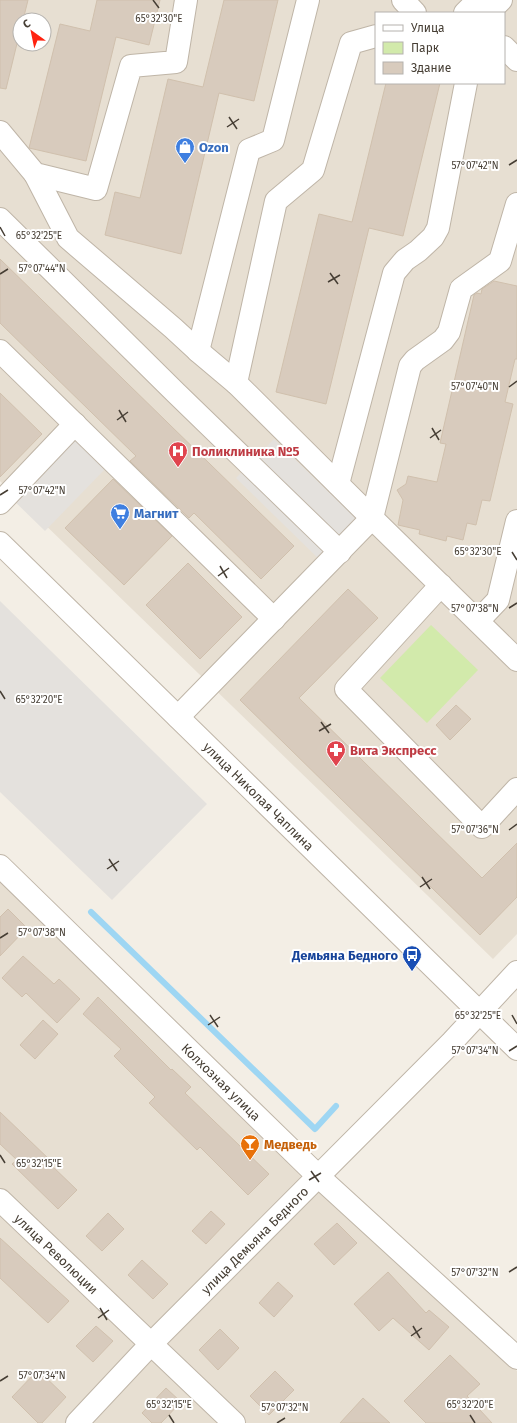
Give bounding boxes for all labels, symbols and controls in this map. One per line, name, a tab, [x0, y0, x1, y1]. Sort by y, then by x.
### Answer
north arrow	[12, 12, 52, 52]
legend	[375, 12, 505, 84]
text: 65°32'30"E	[135, 13, 183, 25]
text: С	[21, 16, 34, 31]
text: Улица	[411, 21, 445, 35]
text: Парк	[411, 41, 440, 55]
text: Здание	[411, 61, 451, 75]
shop icon: Ozon	[174, 136, 196, 164]
place label: Ozon	[199, 140, 229, 155]
text: 57°07'42"N	[451, 160, 499, 172]
text: 65°32'25"E	[16, 230, 62, 242]
text: 57°07'44"N	[18, 263, 66, 275]
text: 57°07'40"N	[451, 381, 499, 393]
hospital icon: Поликлиника №5	[167, 440, 189, 468]
place label: Поликлиника №5	[192, 444, 300, 459]
text: 57°07'42"N	[18, 485, 66, 497]
supermarket icon: Магнит	[109, 502, 131, 530]
place label: Магнит	[134, 506, 179, 521]
text: 65°32'30"E	[454, 546, 502, 558]
text: 57°07'38"N	[451, 603, 499, 615]
text: 65°32'20"E	[15, 694, 63, 706]
street label: улица Николая Чаплина	[200, 739, 317, 854]
pharmacy icon: Вита Экспресс	[325, 739, 347, 767]
place label: Вита Экспресс	[350, 743, 437, 758]
text: 57°07'36"N	[451, 824, 499, 836]
text: 57°07'38"N	[18, 927, 66, 939]
bus stop icon: Демьяна Бедного	[401, 944, 423, 972]
place label: Демьяна Бедного	[291, 948, 398, 963]
text: 65°32'25"E	[455, 1010, 501, 1022]
street label: Колхозная улица	[178, 1040, 263, 1124]
text: 57°07'34"N	[451, 1045, 499, 1057]
bar icon: Медведь	[239, 1133, 261, 1161]
place label: Медведь	[264, 1137, 317, 1152]
text: 65°32'15"E	[16, 1158, 62, 1170]
street label: улица Демьяна Бедного	[198, 1184, 312, 1297]
street label: улица Революции	[11, 1211, 101, 1297]
text: 57°07'32"N	[451, 1267, 499, 1279]
text: 57°07'34"N	[18, 1370, 66, 1382]
text: 65°32'15"E	[146, 1399, 192, 1411]
text: 65°32'20"E	[446, 1399, 494, 1411]
text: 57°07'32"N	[261, 1402, 309, 1414]

